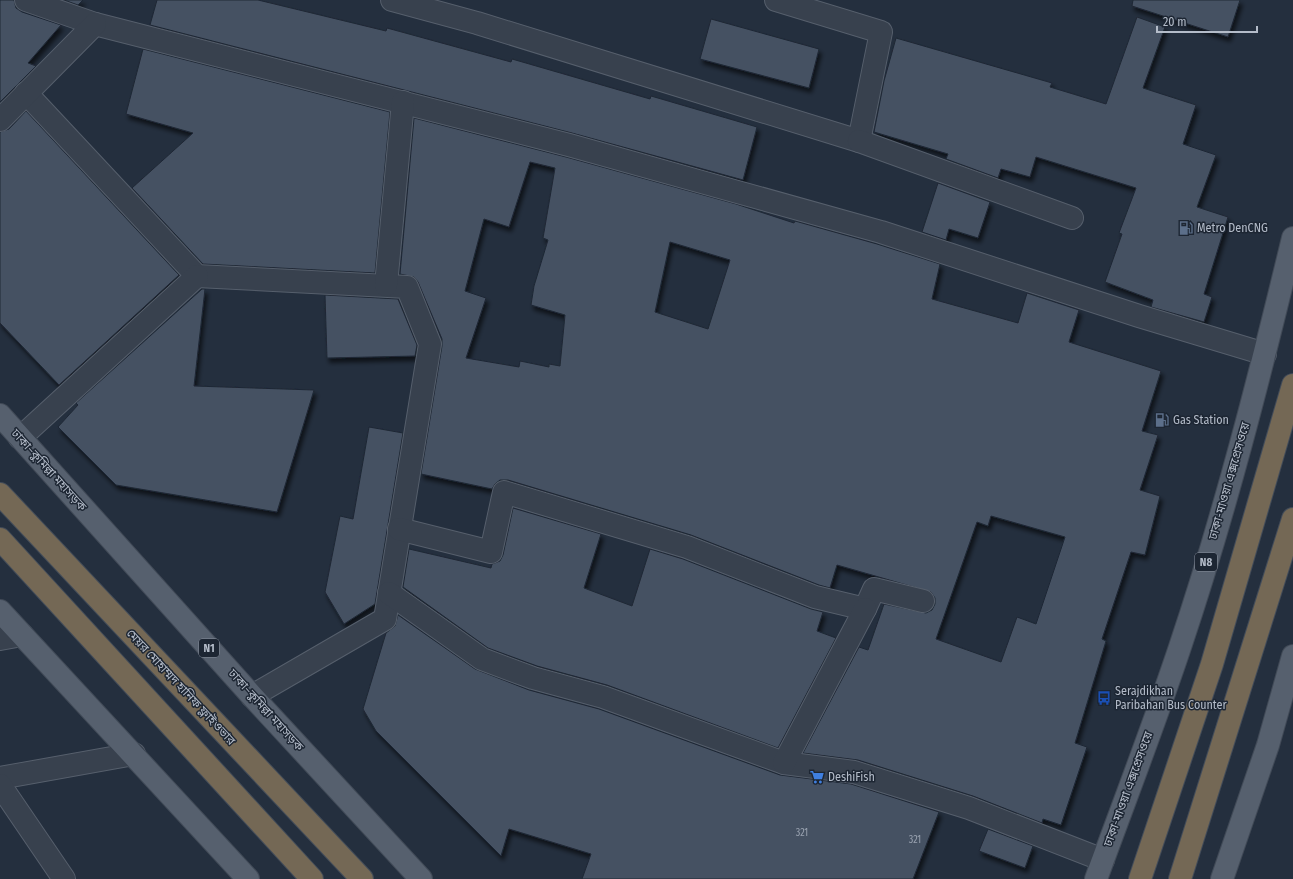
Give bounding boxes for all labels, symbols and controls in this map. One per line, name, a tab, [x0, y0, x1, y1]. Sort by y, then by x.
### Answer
scale bar	[1157, 8, 1257, 34]
text: 20 m	[1163, 15, 1187, 29]
fuel station icon: Metro DenCNG	[1178, 220, 1194, 236]
place label: Metro DenCNG	[1197, 221, 1268, 235]
fuel station icon: Gas Station	[1154, 412, 1170, 428]
place label: Gas Station	[1173, 413, 1229, 427]
street label: ঢাকা-মাওয়া এক্সপ্রেসওয়ে	[1205, 420, 1253, 542]
street label: ঢাকা–কুমিল্লা মহাসড়ক	[7, 425, 90, 515]
road number: N8	[1195, 553, 1217, 571]
street label: মেয়র মোহাম্মদ হানিফ ফ্লাইওভার	[124, 626, 240, 748]
road number: N1	[199, 639, 219, 657]
street label: ঢাকা–কুমিল্লা মহাসড়ক	[224, 665, 307, 755]
place label: Serajdikhan Paribahan Bus Counter	[1115, 684, 1227, 712]
bus stop icon: Serajdikhan Paribahan Bus Counter	[1096, 690, 1112, 706]
street label: ঢাকা-মাওয়া এক্সপ্রেসওয়ে	[1100, 729, 1155, 849]
supermarket icon: DeshiFish	[809, 769, 825, 785]
place label: DeshiFish	[828, 770, 875, 784]
house number: 321	[796, 827, 808, 839]
house number: 321	[909, 834, 921, 846]

